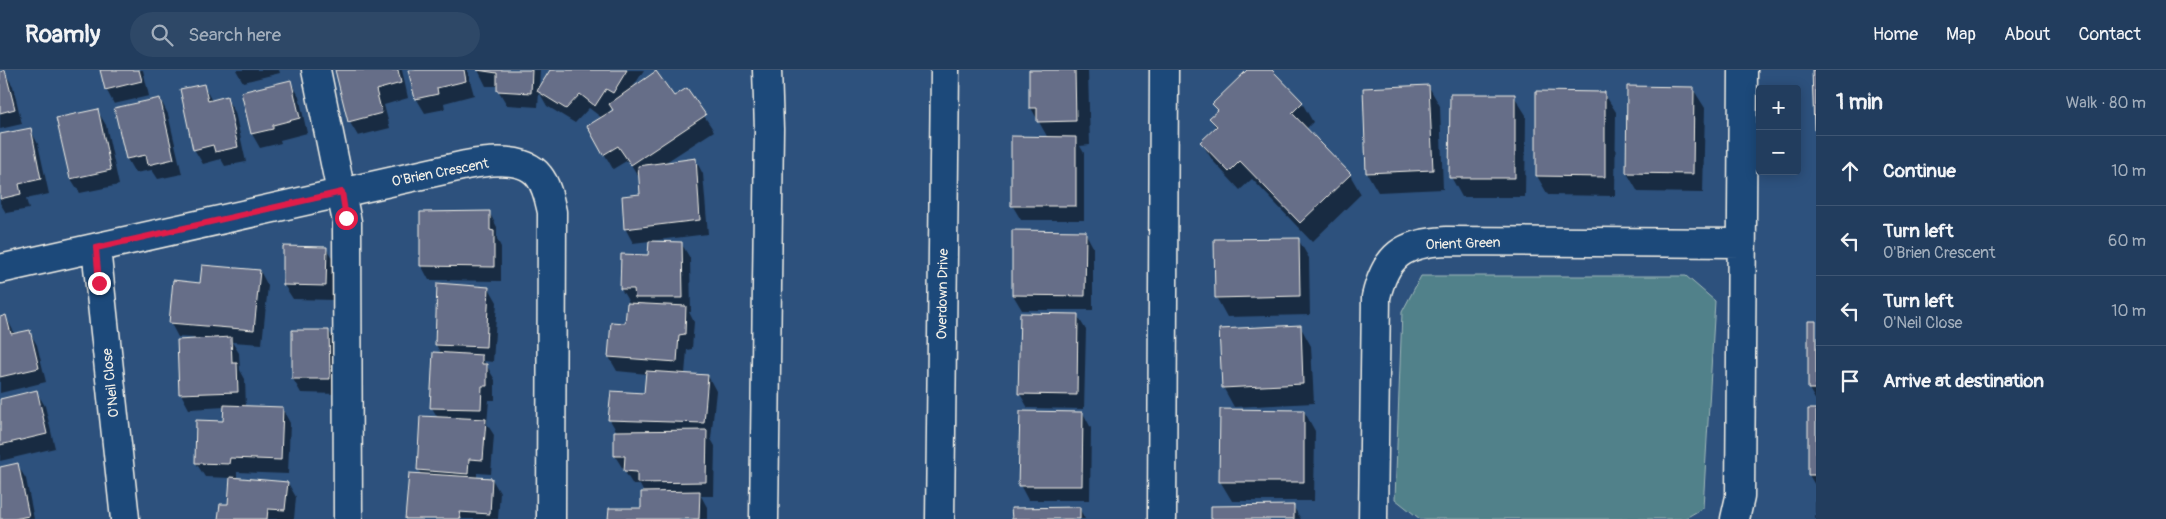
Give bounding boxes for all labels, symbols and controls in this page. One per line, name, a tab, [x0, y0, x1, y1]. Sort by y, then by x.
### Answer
search box	[130, 12, 480, 57]
text: Roamly	[25, 20, 100, 49]
icon: search	[148, 21, 176, 49]
text: Search here	[188, 23, 281, 47]
text: Home	[1873, 23, 1918, 46]
text: Map	[1946, 23, 1976, 46]
text: About	[2004, 23, 2050, 46]
text: Contact	[2078, 23, 2141, 46]
map controls	[1756, 85, 1801, 175]
button: +	[1756, 85, 1801, 130]
text: 1 min	[1836, 89, 1883, 116]
text: Walk · 80 m	[2066, 93, 2146, 113]
button: −	[1756, 130, 1801, 175]
street label: O'Brien Crescent	[390, 155, 490, 190]
icon: ahead	[1836, 157, 1864, 185]
text: Continue	[1883, 159, 1956, 183]
text: 10 m	[2111, 161, 2146, 181]
route start	[335, 207, 358, 230]
text: Turn left	[1883, 219, 1953, 243]
icon: left	[1836, 227, 1864, 255]
text: 60 m	[2108, 231, 2146, 251]
street label: Orient Green	[1425, 234, 1501, 253]
text: O'Brien Crescent	[1883, 243, 1995, 263]
street label: Overdown Drive	[933, 248, 952, 340]
route end	[88, 272, 111, 295]
text: Turn left	[1883, 289, 1953, 313]
icon: left	[1836, 297, 1864, 325]
text: 10 m	[2111, 301, 2146, 321]
text: O'Neil Close	[1883, 313, 1962, 333]
street label: O'Neil Close	[98, 347, 123, 418]
icon: arrive	[1836, 367, 1864, 395]
text: Arrive at destination	[1883, 369, 2044, 393]

